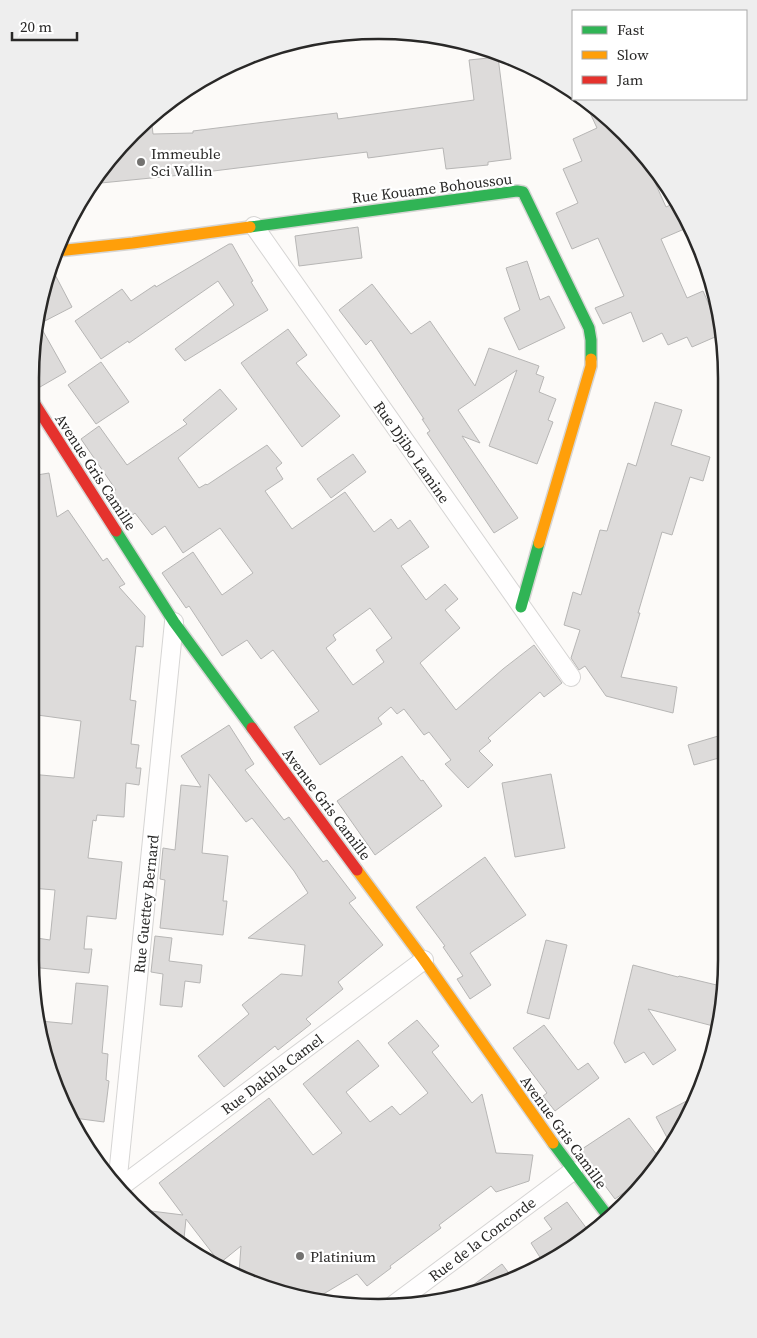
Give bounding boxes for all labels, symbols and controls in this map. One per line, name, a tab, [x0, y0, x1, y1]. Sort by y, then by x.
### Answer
scale bar	[12, 10, 78, 42]
legend	[572, 10, 747, 100]
text: 20 m	[20, 16, 52, 37]
text: Fast	[617, 19, 644, 40]
text: Slow	[617, 44, 649, 65]
text: Jam	[616, 69, 644, 90]
place label: Immeuble Sci Vallin	[151, 143, 221, 181]
marker: Immeuble Sci Vallin	[135, 156, 147, 168]
street label: Rue Kouame Bohoussou	[351, 168, 514, 208]
street label: Rue Djibo Lamine	[369, 397, 455, 508]
street label: Avenue Gris Camille	[50, 410, 142, 535]
street label: Avenue Gris Camille	[278, 744, 376, 865]
street label: Rue Guettey Bernard	[128, 833, 164, 974]
street label: Rue Dakhla Camel	[217, 1028, 328, 1119]
street label: Avenue Gris Camille	[516, 1071, 612, 1193]
street label: Rue de la Concorde	[424, 1192, 540, 1286]
place label: Platinium	[310, 1246, 376, 1267]
marker: Platinium	[294, 1250, 306, 1262]

